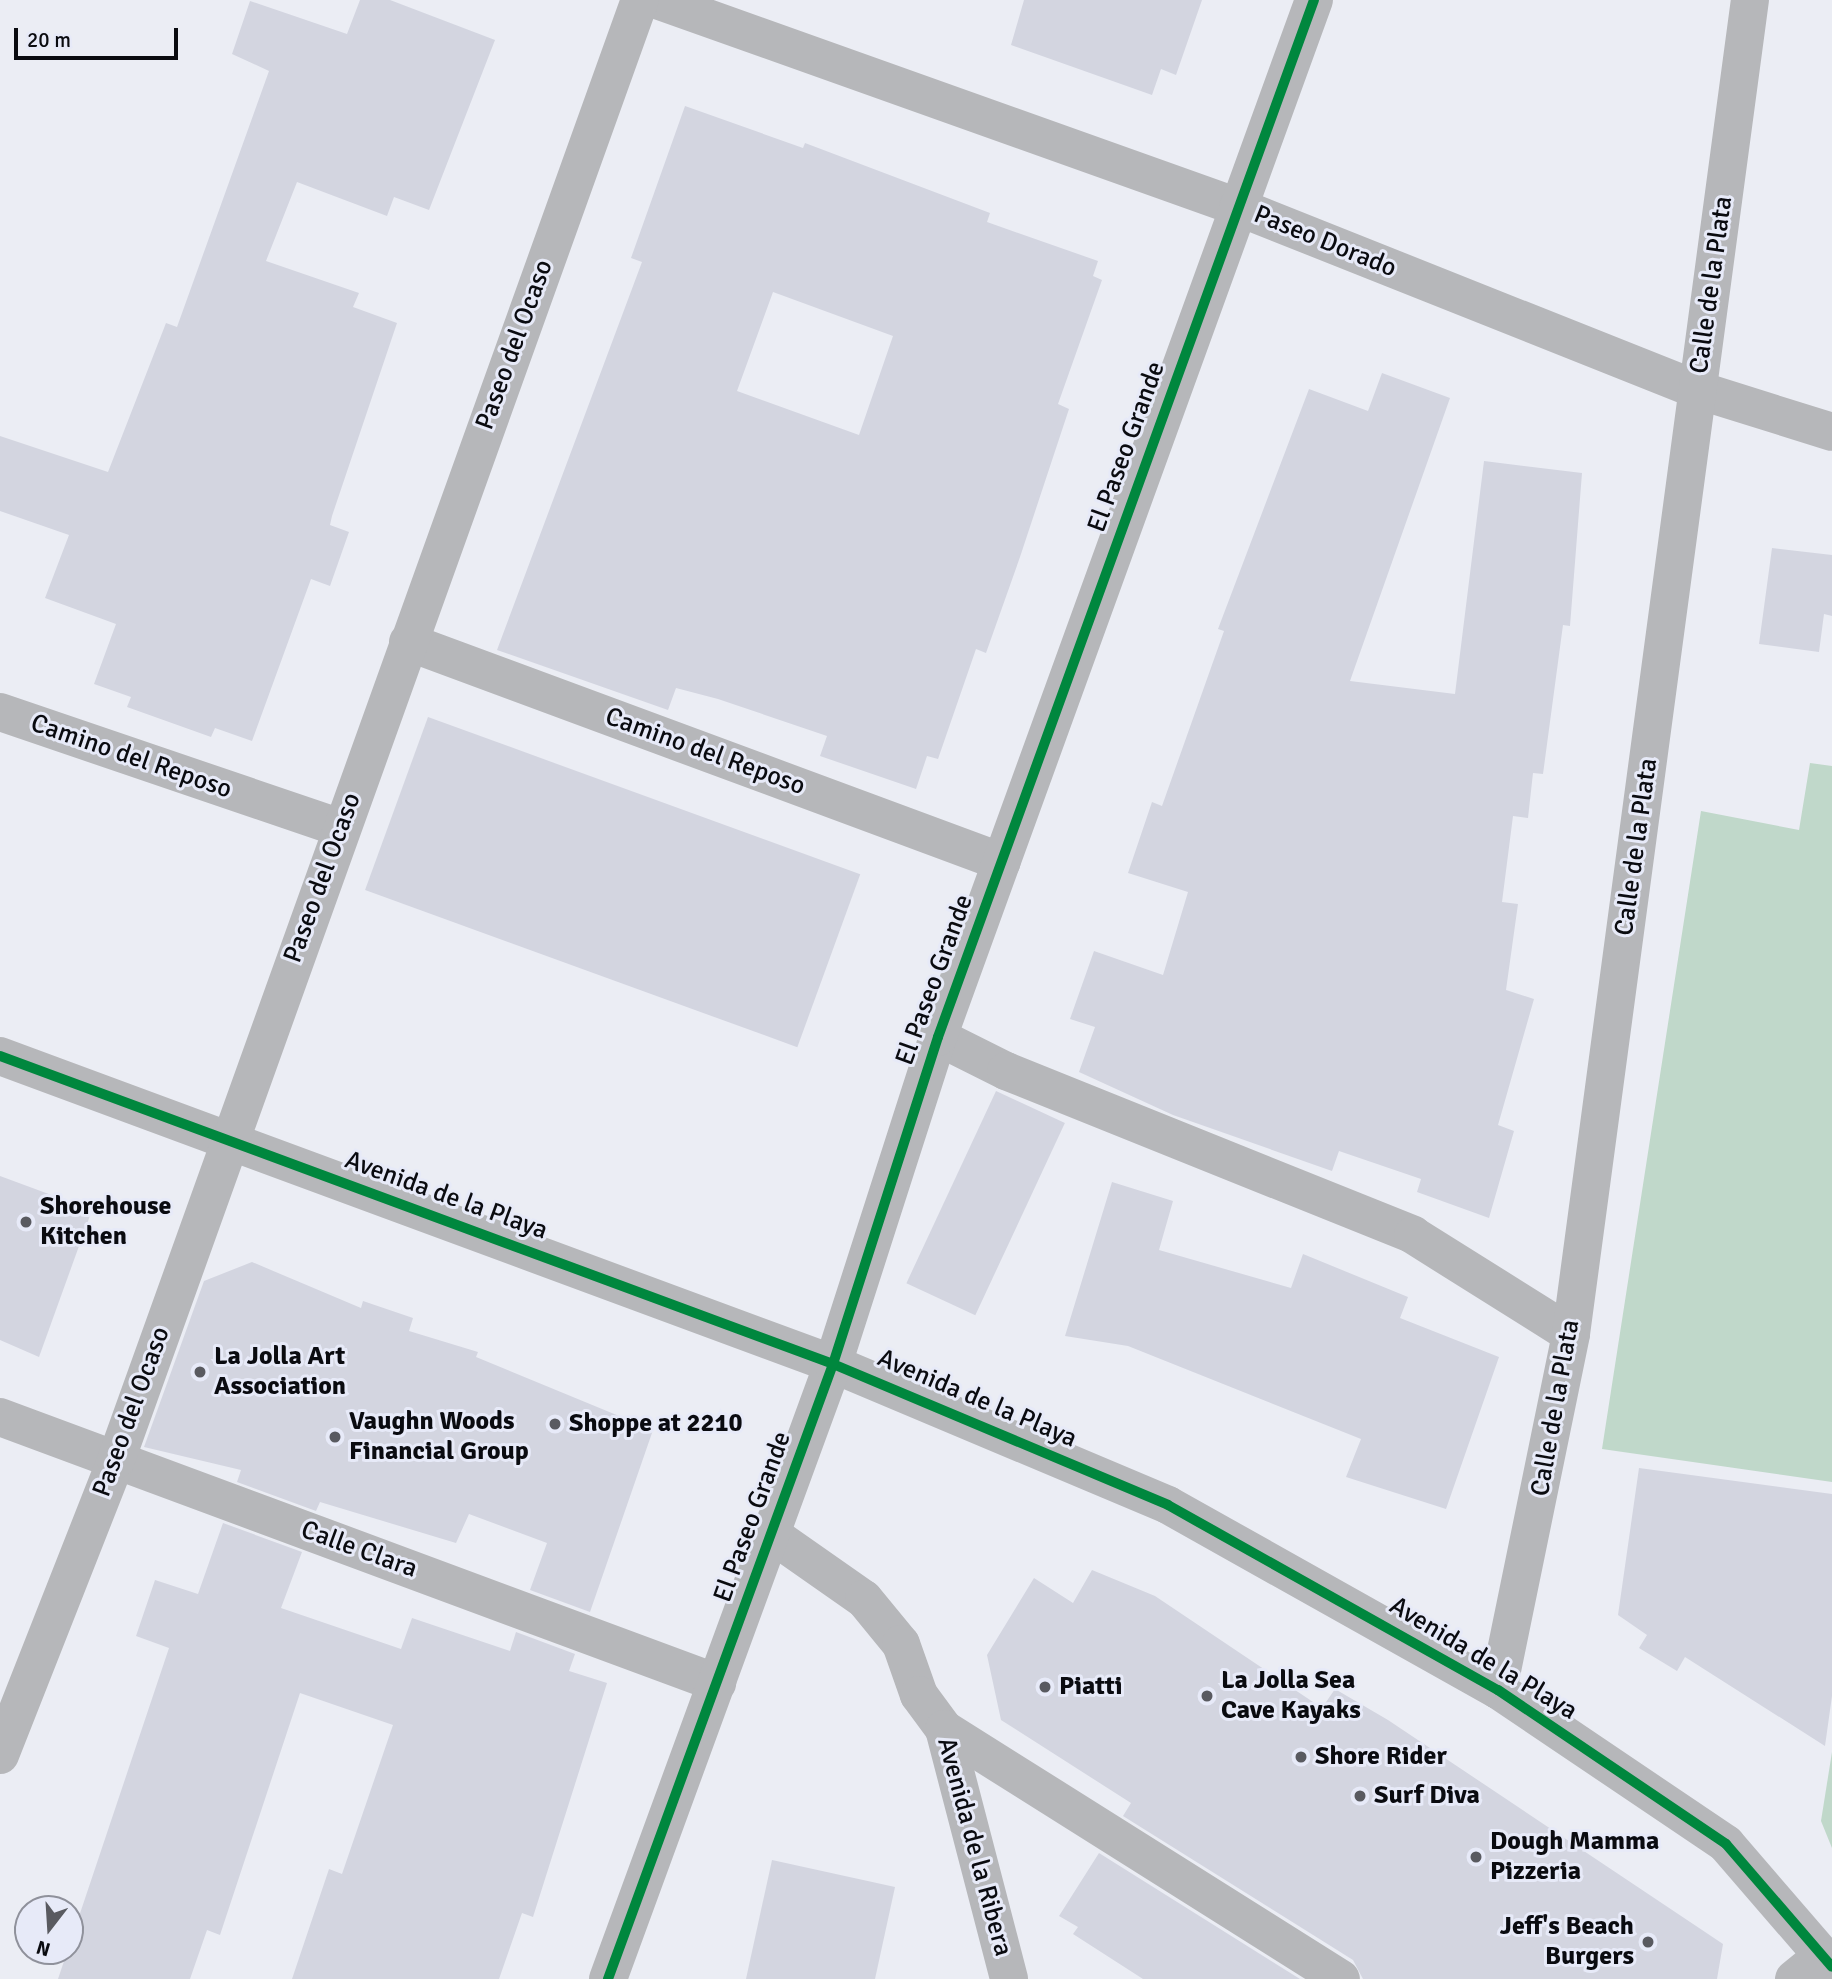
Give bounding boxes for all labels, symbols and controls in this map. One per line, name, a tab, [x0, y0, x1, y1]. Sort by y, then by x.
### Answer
scale bar	[18, 14, 182, 58]
text: 20 m	[27, 27, 71, 53]
street label: Calle de la Plata	[1684, 194, 1740, 376]
street label: Paseo Dorado	[1249, 199, 1401, 285]
street label: Paseo del Ocaso	[470, 256, 560, 434]
street label: El Paseo Grande	[1082, 357, 1172, 537]
street label: Camino del Reposo	[601, 701, 809, 803]
street label: Camino del Reposo	[26, 708, 236, 806]
street label: Calle de la Plata	[1609, 756, 1665, 938]
street label: Paseo del Ocaso	[278, 789, 368, 967]
street label: El Paseo Grande	[890, 890, 980, 1070]
street label: Avenida de la Playa	[340, 1145, 552, 1247]
place label: Shorehouse Kitchen	[40, 1191, 171, 1252]
marker: Shorehouse Kitchen	[18, 1214, 34, 1230]
street label: Calle de la Plata	[1525, 1317, 1587, 1499]
street label: Paseo del Ocaso	[87, 1323, 177, 1501]
place label: La Jolla Art Association	[214, 1341, 346, 1402]
street label: Avenida de la Playa	[873, 1343, 1081, 1455]
marker: La Jolla Art Association	[192, 1364, 208, 1380]
place label: Vaughn Woods Financial Group	[349, 1406, 529, 1468]
place label: Shoppe at 2210	[569, 1408, 743, 1440]
marker: Shoppe at 2210	[547, 1416, 563, 1432]
street label: El Paseo Grande	[708, 1427, 798, 1607]
marker: Vaughn Woods Financial Group	[327, 1429, 343, 1445]
street label: Calle Clara	[297, 1515, 421, 1585]
street label: Avenida de la Playa	[1384, 1591, 1582, 1727]
place label: La Jolla Sea Cave Kayaks	[1221, 1665, 1361, 1726]
place label: Piatti	[1059, 1671, 1122, 1703]
marker: Piatti	[1037, 1679, 1053, 1695]
marker: La Jolla Sea Cave Kayaks	[1199, 1688, 1215, 1704]
street label: Avenida de la Ribera	[930, 1734, 1018, 1960]
place label: Shore Rider	[1315, 1741, 1447, 1773]
marker: Shore Rider	[1293, 1749, 1309, 1765]
place label: Surf Diva	[1374, 1780, 1480, 1812]
marker: Surf Diva	[1352, 1788, 1368, 1804]
place label: Dough Mamma Pizzeria	[1490, 1826, 1659, 1888]
marker: Dough Mamma Pizzeria	[1468, 1849, 1484, 1865]
north arrow	[14, 1895, 84, 1965]
place label: Jeff's Beach Burgers	[1500, 1911, 1634, 1972]
marker: Jeff's Beach Burgers	[1640, 1934, 1656, 1950]
text: N	[34, 1935, 53, 1962]

